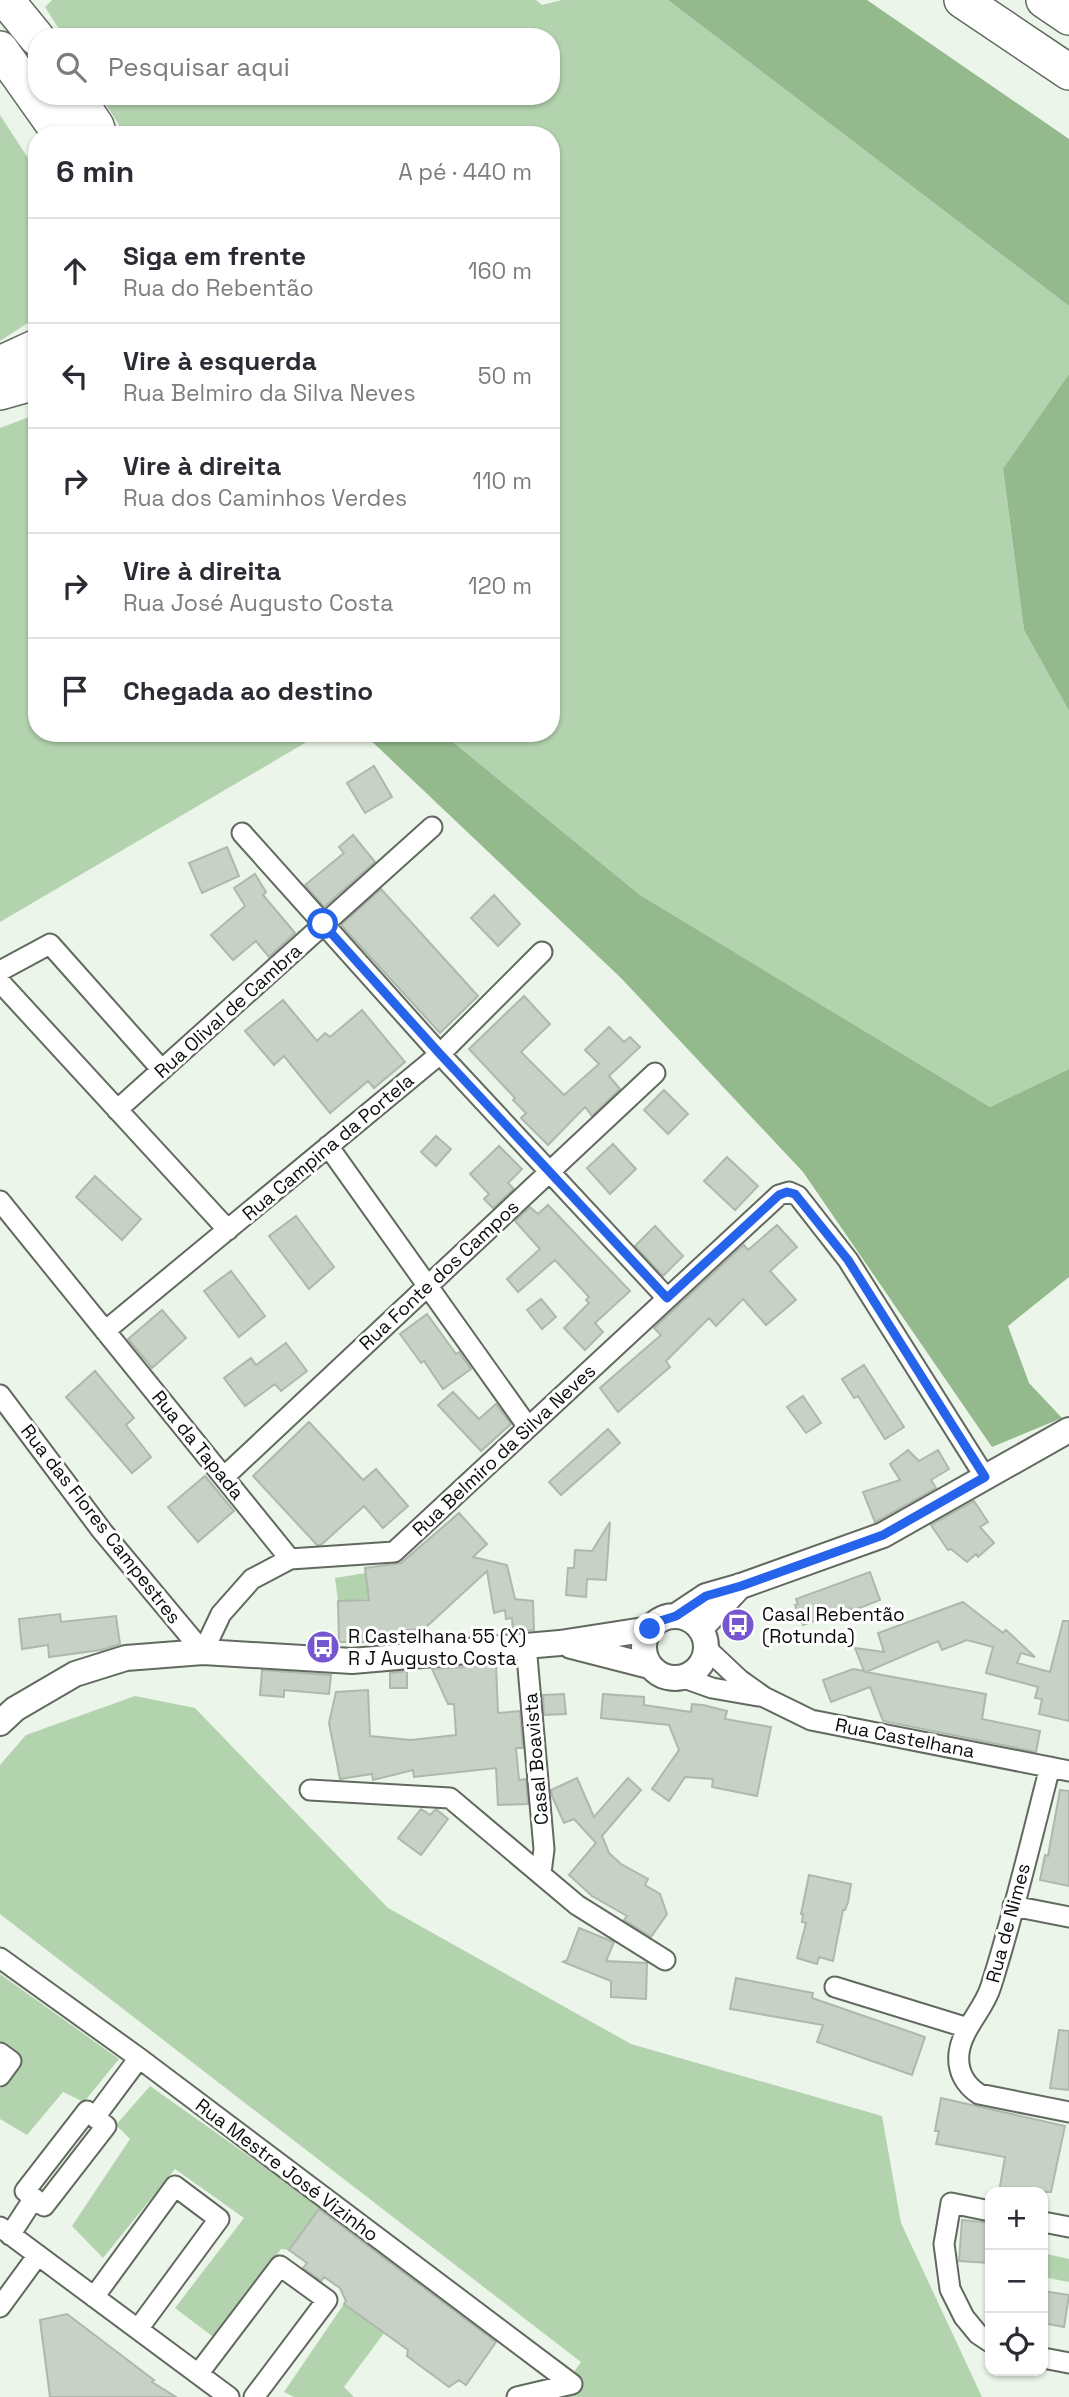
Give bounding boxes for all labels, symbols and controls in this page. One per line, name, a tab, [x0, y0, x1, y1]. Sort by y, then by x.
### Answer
search box	[28, 28, 560, 105]
icon: search	[52, 48, 90, 86]
text: Pesquisar aqui	[108, 50, 290, 84]
text: 6 min	[56, 152, 134, 191]
text: A pé · 440 m	[398, 157, 532, 187]
text: Siga em frente	[123, 239, 306, 273]
icon: ahead	[56, 252, 94, 290]
text: 160 m	[468, 256, 532, 286]
text: Rua do Rebentão	[123, 273, 314, 303]
text: Vire à esquerda	[123, 344, 317, 378]
icon: left	[56, 357, 94, 395]
text: 50 m	[478, 361, 532, 391]
text: Rua Belmiro da Silva Neves	[123, 378, 416, 408]
text: Vire à direita	[123, 449, 281, 483]
icon: right	[56, 462, 94, 500]
text: 110 m	[472, 466, 532, 496]
text: Rua dos Caminhos Verdes	[123, 483, 407, 513]
text: Vire à direita	[123, 554, 281, 588]
icon: right	[56, 567, 94, 605]
text: 120 m	[468, 571, 532, 601]
text: Rua José Augusto Costa	[123, 588, 393, 618]
icon: arrive	[56, 672, 94, 710]
text: Chegada ao destino	[123, 674, 373, 708]
route start	[307, 908, 338, 939]
street label: Rua Olival de Cambra	[149, 938, 307, 1084]
street label: Rua Campina da Portela	[237, 1068, 419, 1226]
street label: Rua Fonte dos Campos	[354, 1194, 524, 1356]
street label: Rua Belmiro da Silva Neves	[407, 1358, 601, 1542]
street label: Rua da Tapada	[146, 1385, 250, 1505]
street label: Rua das Flores Campestres	[15, 1419, 187, 1629]
place label: Casal Rebentão (Rotunda)	[762, 1602, 905, 1649]
bus stop icon: Casal Rebentão (Rotunda)	[719, 1606, 757, 1644]
route end	[634, 1613, 665, 1644]
place label: R Castelhana 55 (X) R J Augusto Costa	[348, 1624, 526, 1671]
bus stop icon: R Castelhana 55 (X) R J Augusto Costa	[304, 1628, 342, 1666]
street label: Casal Boavista	[518, 1692, 554, 1826]
street label: Rua Castelhana	[833, 1712, 977, 1764]
street label: Rua de Nimes	[980, 1861, 1036, 1985]
street label: Rua Mestre José Vizinho	[190, 2093, 384, 2247]
map controls	[985, 2187, 1048, 2376]
button: +	[985, 2187, 1048, 2250]
button: −	[985, 2250, 1048, 2313]
button: locate	[985, 2313, 1048, 2376]

